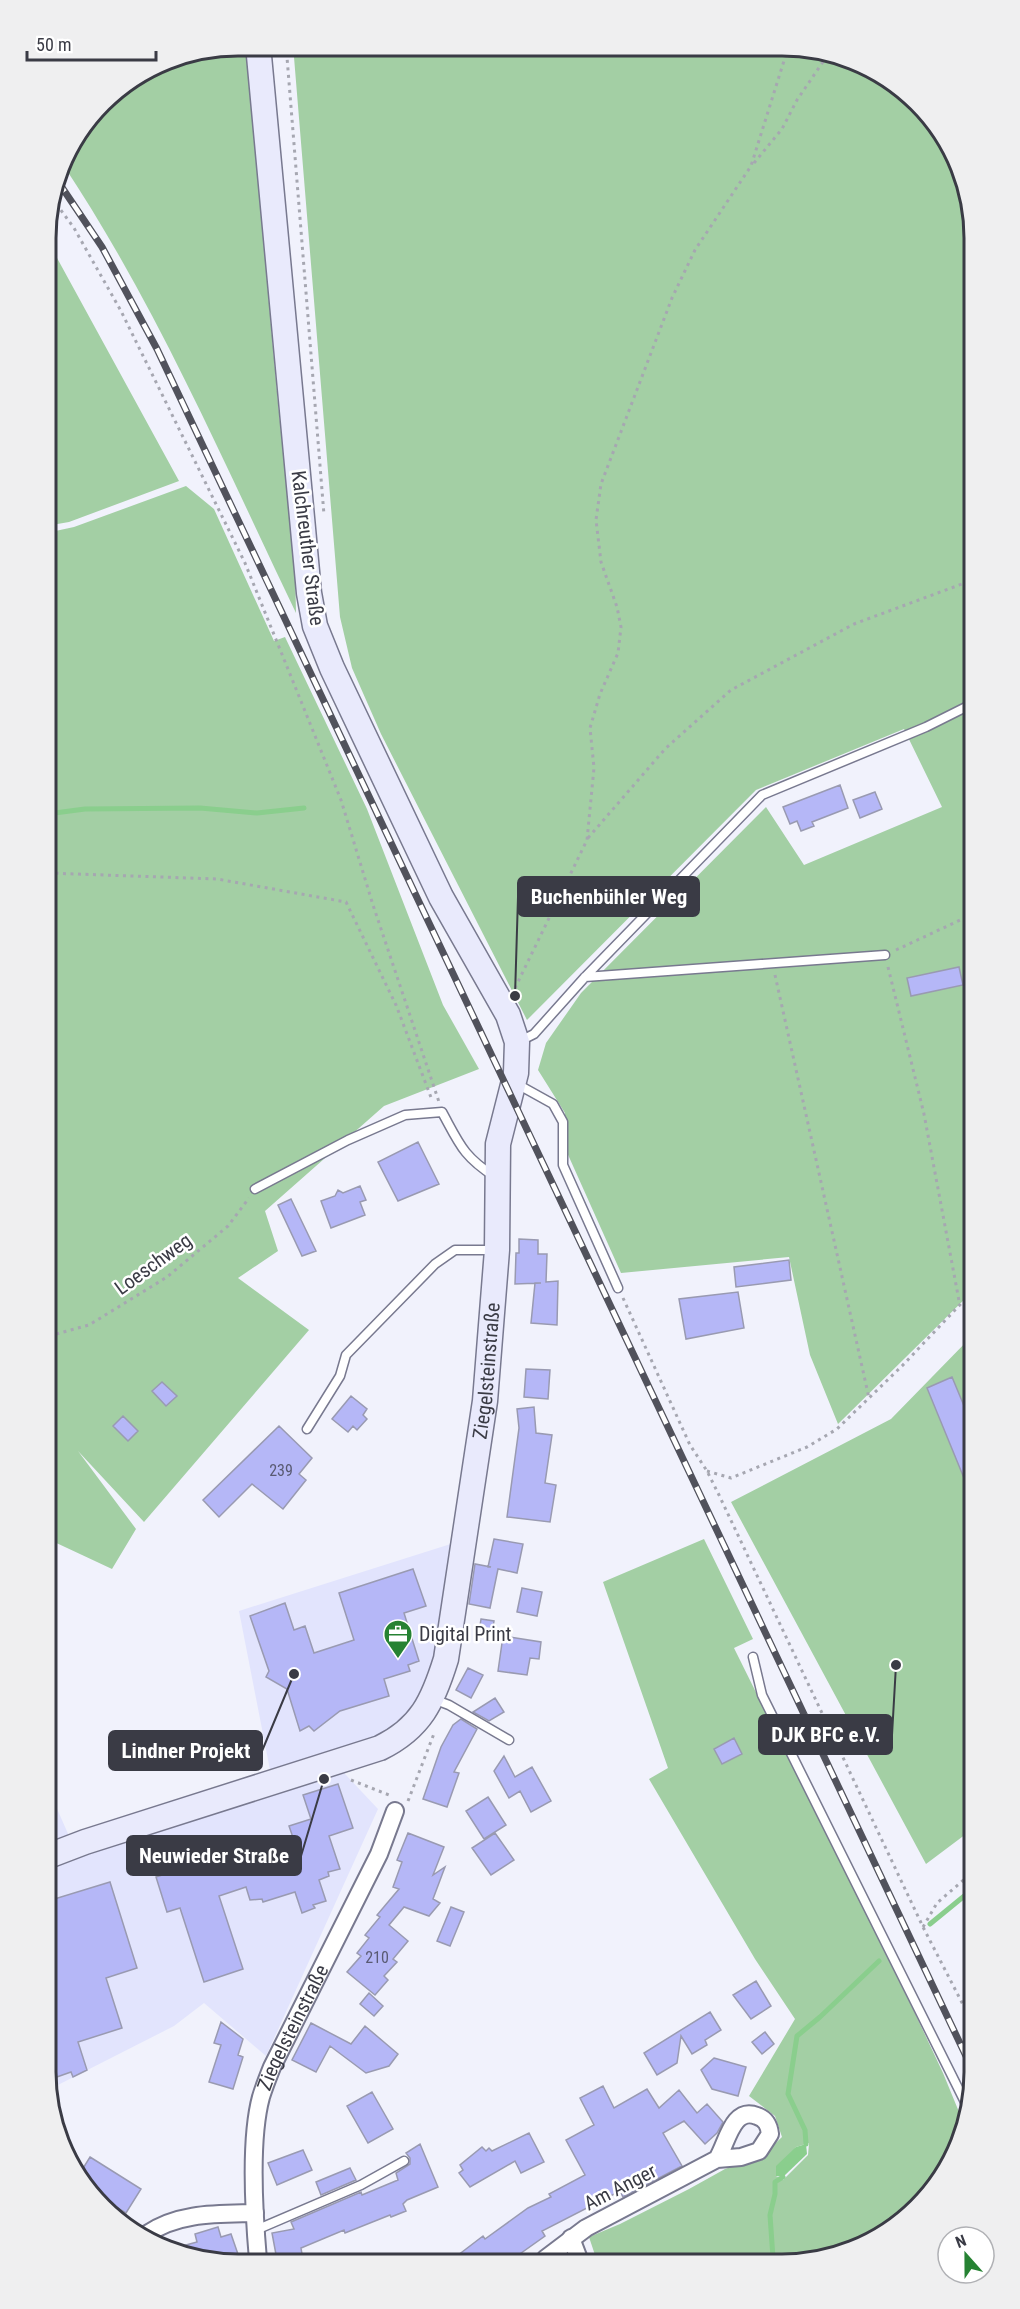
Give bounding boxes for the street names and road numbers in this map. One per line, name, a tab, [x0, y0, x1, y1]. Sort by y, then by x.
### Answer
street label: Kalchreuther Straße	[287, 469, 329, 627]
street label: Loeschweg	[110, 1228, 196, 1300]
street label: Ziegelsteinstraße	[467, 1302, 505, 1441]
street label: Ziegelsteinstraße	[252, 1961, 333, 2094]
street label: Am Anger	[580, 2159, 660, 2215]

